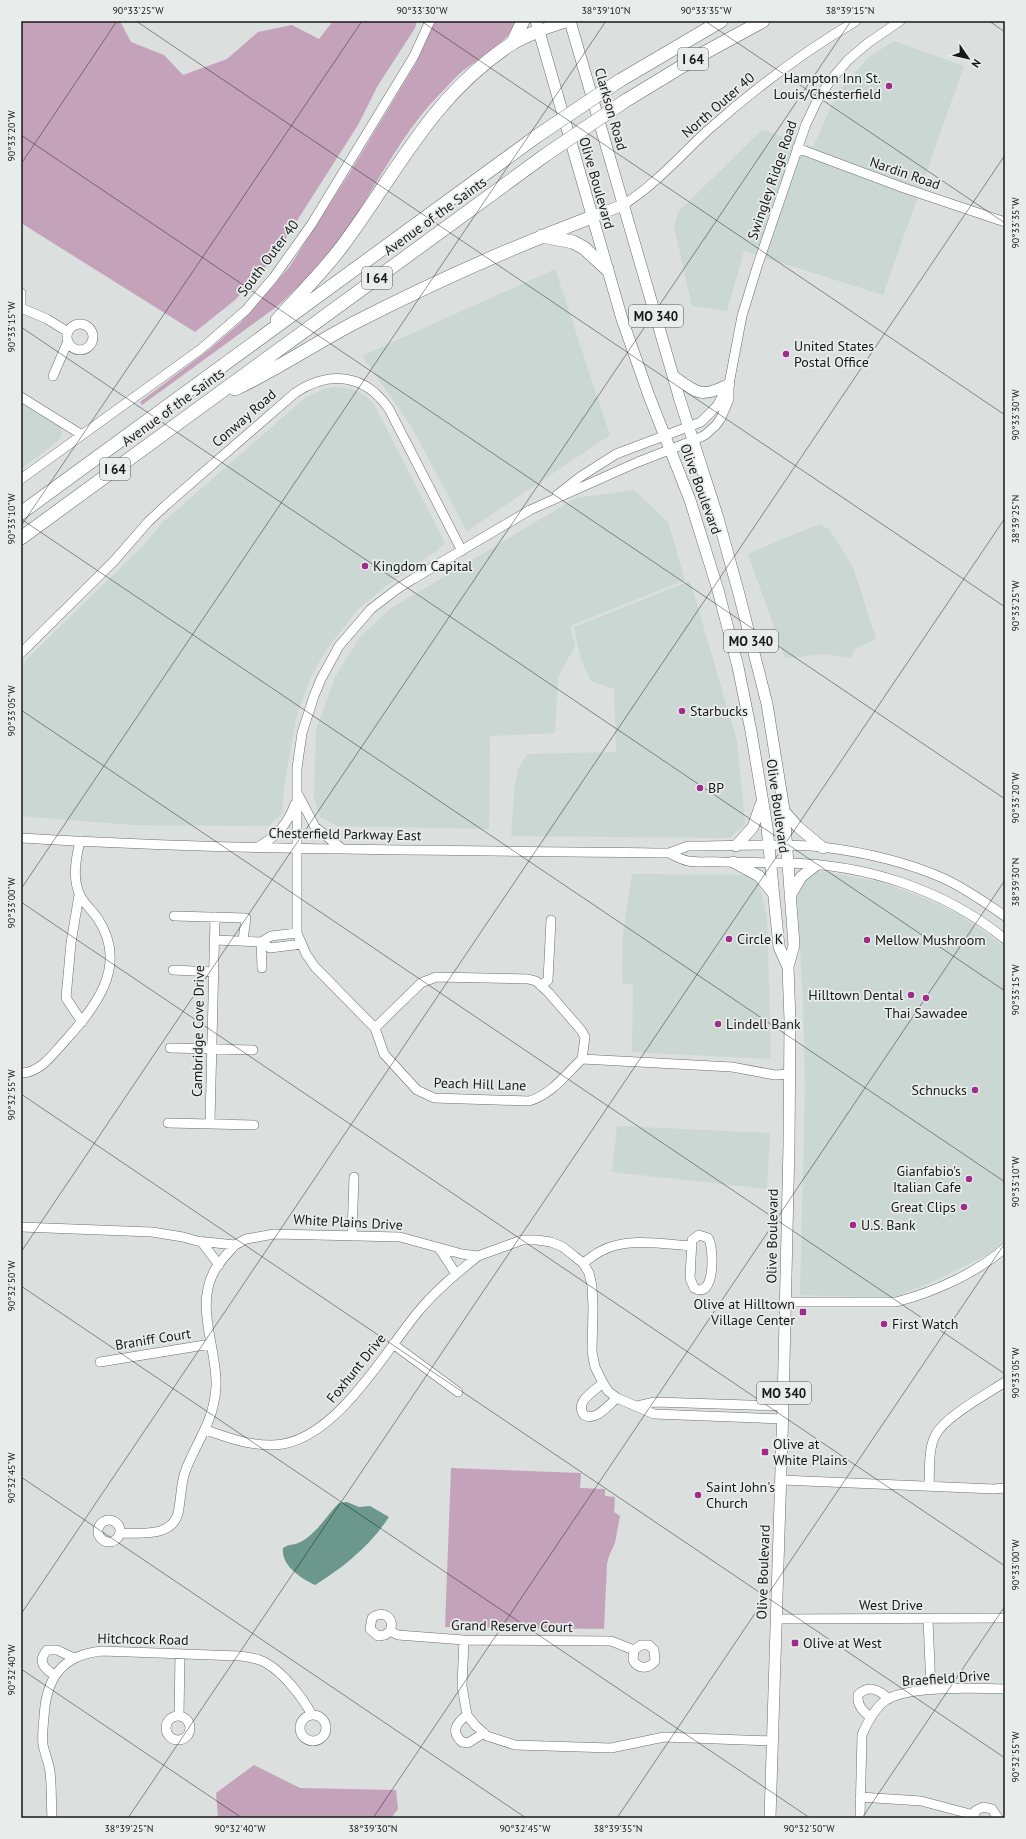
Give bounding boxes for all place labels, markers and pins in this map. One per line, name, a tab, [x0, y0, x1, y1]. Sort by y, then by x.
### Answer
place label: Hampton Inn St. Louis/Chesterfield	[774, 69, 881, 103]
marker: Hampton Inn St. Louis/Chesterfield	[884, 81, 894, 91]
place label: United States Postal Office	[794, 337, 874, 371]
marker: United States Postal Office	[781, 349, 791, 359]
place label: Kingdom Capital	[373, 557, 472, 575]
marker: Kingdom Capital	[360, 561, 370, 571]
place label: Starbucks	[690, 702, 748, 720]
marker: Starbucks	[677, 706, 687, 716]
place label: BP	[708, 779, 724, 797]
marker: BP	[695, 783, 705, 793]
place label: Circle K	[737, 930, 784, 948]
place label: Mellow Mushroom	[875, 931, 986, 949]
marker: Circle K	[724, 934, 734, 944]
marker: Mellow Mushroom	[862, 935, 872, 945]
place label: Hilltown Dental	[808, 986, 903, 1004]
marker: Hilltown Dental	[906, 990, 916, 1000]
marker: Thai Sawadee	[921, 993, 931, 1003]
place label: Thai Sawadee	[884, 1004, 968, 1022]
place label: Lindell Bank	[726, 1015, 801, 1033]
marker: Lindell Bank	[713, 1019, 723, 1029]
place label: Schnucks	[911, 1081, 967, 1099]
marker: Schnucks	[970, 1085, 980, 1095]
place label: Gianfabio's Italian Cafe	[893, 1162, 961, 1196]
marker: Gianfabio's Italian Cafe	[964, 1174, 974, 1184]
place label: Great Clips	[891, 1198, 956, 1216]
marker: Great Clips	[959, 1202, 969, 1212]
place label: U.S. Bank	[861, 1216, 916, 1234]
marker: U.S. Bank	[848, 1220, 858, 1230]
place label: Olive at Hilltown Village Center	[693, 1295, 795, 1329]
marker: Olive at Hilltown Village Center	[798, 1307, 808, 1317]
place label: First Watch	[892, 1315, 958, 1333]
marker: First Watch	[879, 1319, 889, 1329]
place label: Olive at White Plains	[773, 1435, 848, 1469]
marker: Olive at White Plains	[760, 1447, 770, 1457]
place label: Saint John's Church	[706, 1478, 775, 1512]
marker: Saint John's Church	[693, 1490, 703, 1500]
place label: Olive at West	[803, 1634, 882, 1652]
marker: Olive at West	[790, 1638, 800, 1648]

